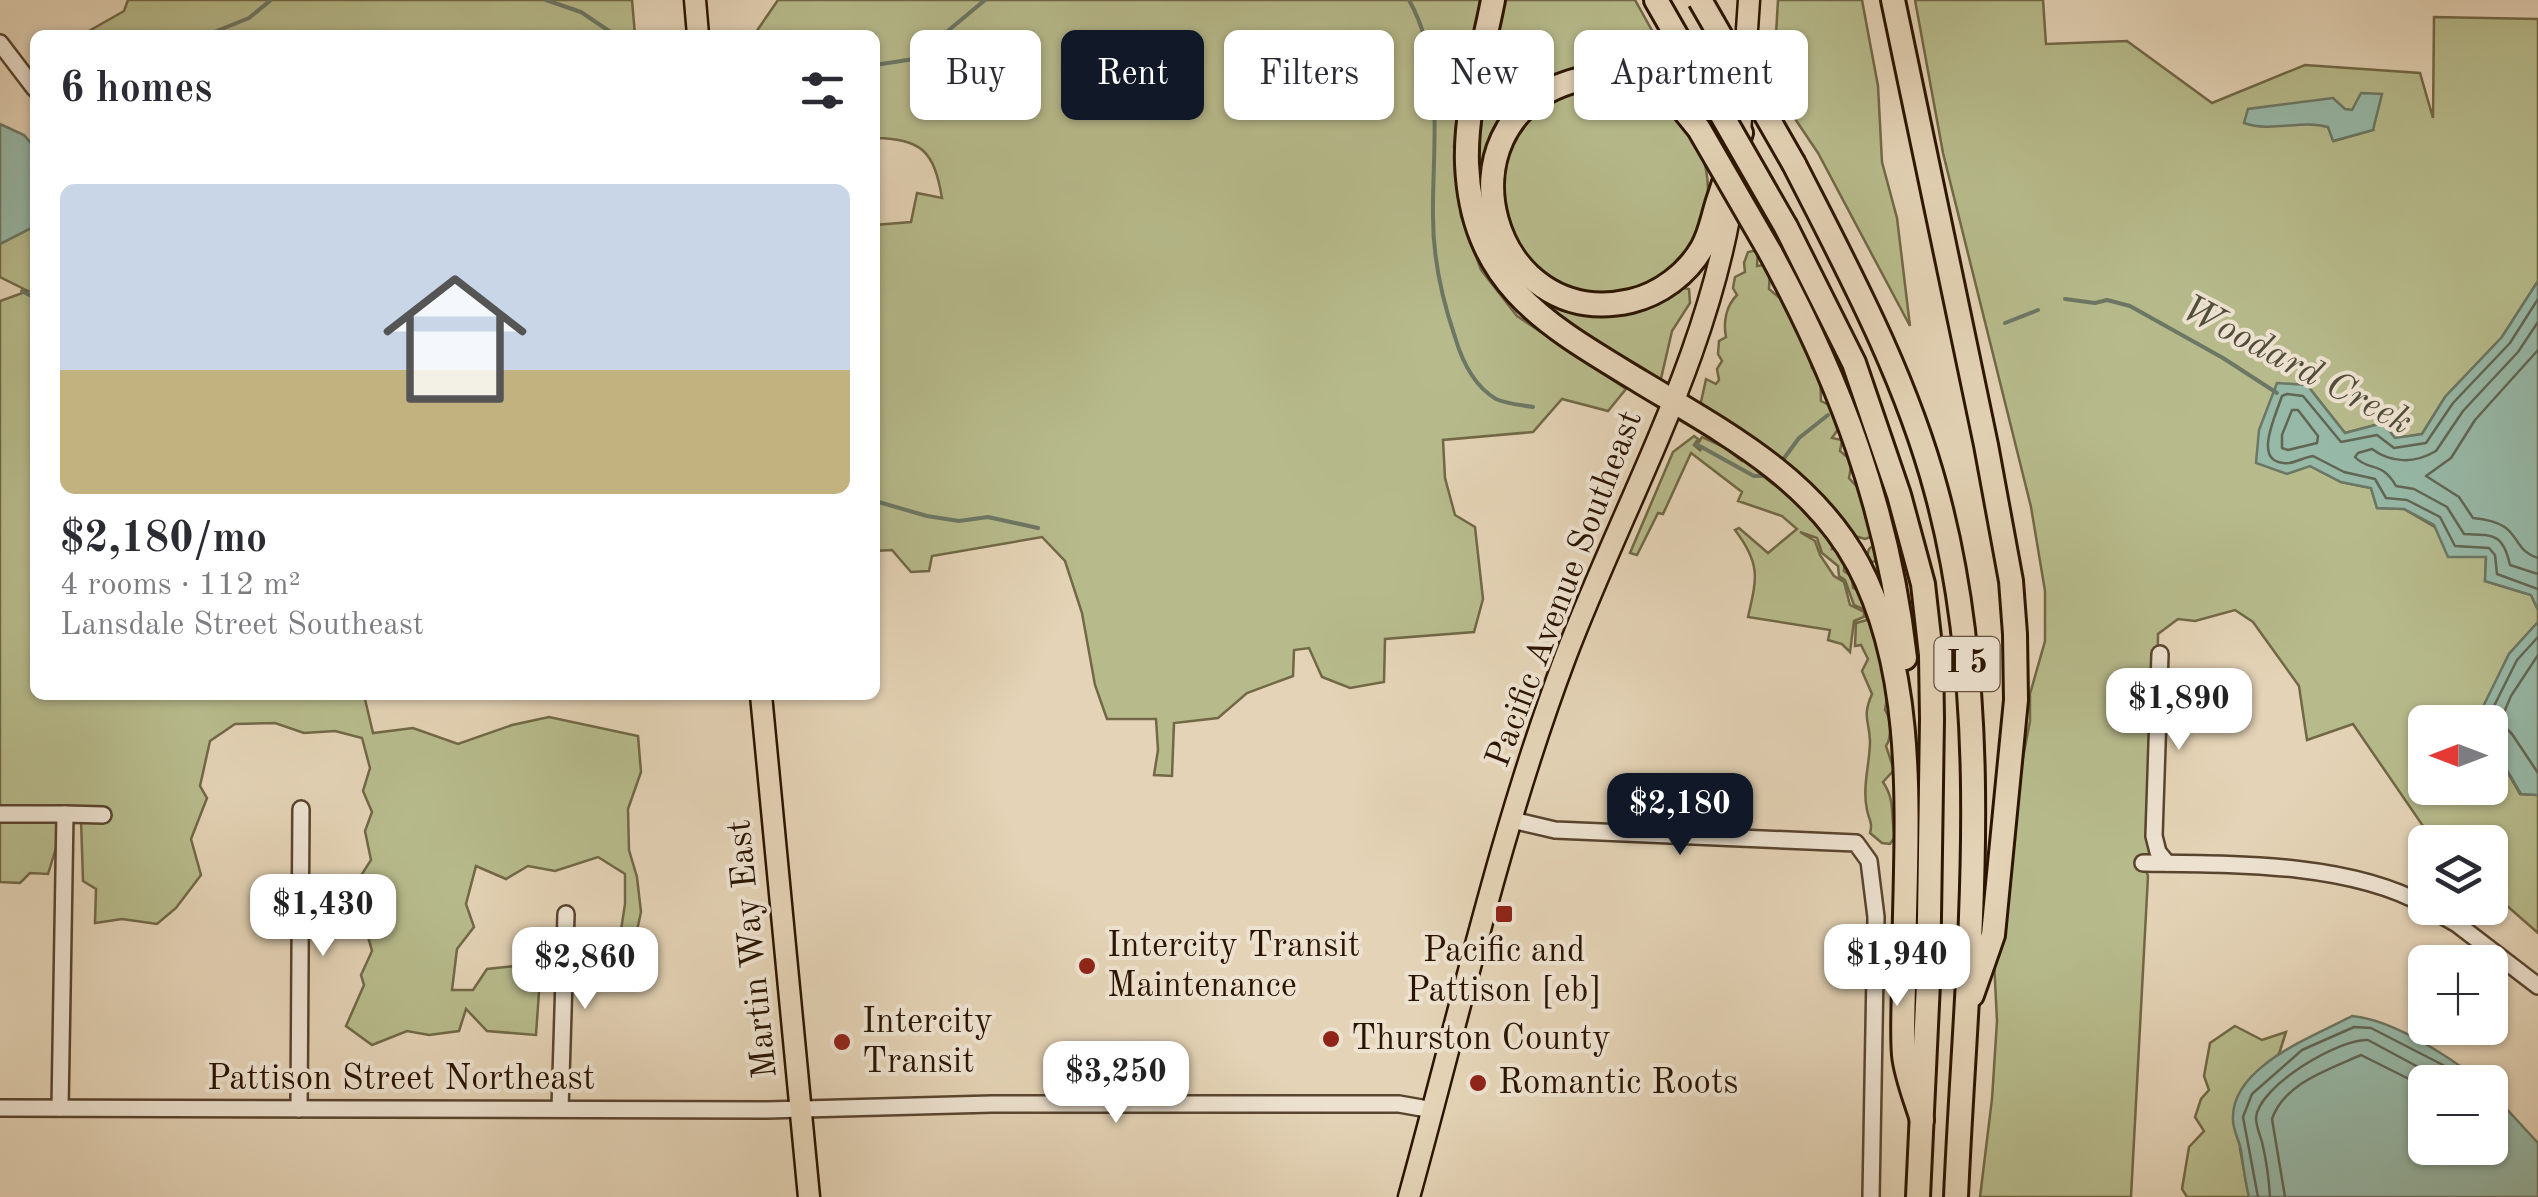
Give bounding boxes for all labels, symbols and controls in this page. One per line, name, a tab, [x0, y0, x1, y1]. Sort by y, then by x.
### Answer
chip: Buy	[910, 30, 1041, 120]
chip: Rent	[1061, 30, 1204, 120]
chip: Filters	[1224, 30, 1394, 120]
chip: New	[1414, 30, 1554, 120]
chip: Apartment	[1574, 30, 1808, 120]
icon: filters	[795, 63, 850, 118]
text: 6 homes	[60, 69, 212, 111]
icon: home	[365, 249, 545, 429]
water label: Woodard Creek	[2174, 289, 2418, 443]
street label: Pacific Avenue Southeast	[1481, 406, 1649, 772]
text: $2,180/mo	[60, 519, 267, 561]
text: 4 rooms · 112 m²	[60, 570, 301, 602]
text: Lansdale Street Southeast	[60, 610, 424, 642]
road number: I 5	[1934, 637, 2000, 691]
pin: $1,890	[2098, 668, 2260, 753]
text: $1,890	[2128, 684, 2230, 716]
north arrow	[2408, 705, 2508, 805]
map controls	[2408, 705, 2508, 1165]
pin: $2,180	[1599, 773, 1761, 858]
text: $2,180	[1629, 789, 1731, 821]
street label: Martin Way East	[722, 818, 784, 1080]
button: layers	[2408, 825, 2508, 925]
pin: $1,430	[242, 874, 404, 959]
text: $1,430	[272, 890, 374, 922]
marker: Pacific and Pattison [eb]	[1493, 903, 1515, 925]
pin: $1,940	[1816, 924, 1978, 1009]
pin: $2,860	[504, 927, 666, 1012]
place label: Intercity Transit Maintenance	[1107, 929, 1360, 1004]
place label: Pacific and Pattison [eb]	[1406, 934, 1602, 1009]
text: $1,940	[1846, 940, 1948, 972]
text: $2,860	[534, 943, 636, 975]
button: +	[2408, 945, 2508, 1045]
marker: Intercity Transit Maintenance	[1076, 955, 1098, 977]
place label: Intercity Transit	[862, 1005, 993, 1080]
place label: Thurston County	[1351, 1022, 1611, 1057]
marker: Thurston County	[1320, 1028, 1342, 1050]
marker: Intercity Transit	[831, 1031, 853, 1053]
pin: $3,250	[1035, 1041, 1197, 1126]
text: $3,250	[1065, 1057, 1167, 1089]
street label: Pattison Street Northeast	[207, 1062, 595, 1097]
button: −	[2408, 1065, 2508, 1165]
place label: Romantic Roots	[1498, 1066, 1738, 1101]
marker: Romantic Roots	[1467, 1072, 1489, 1094]

